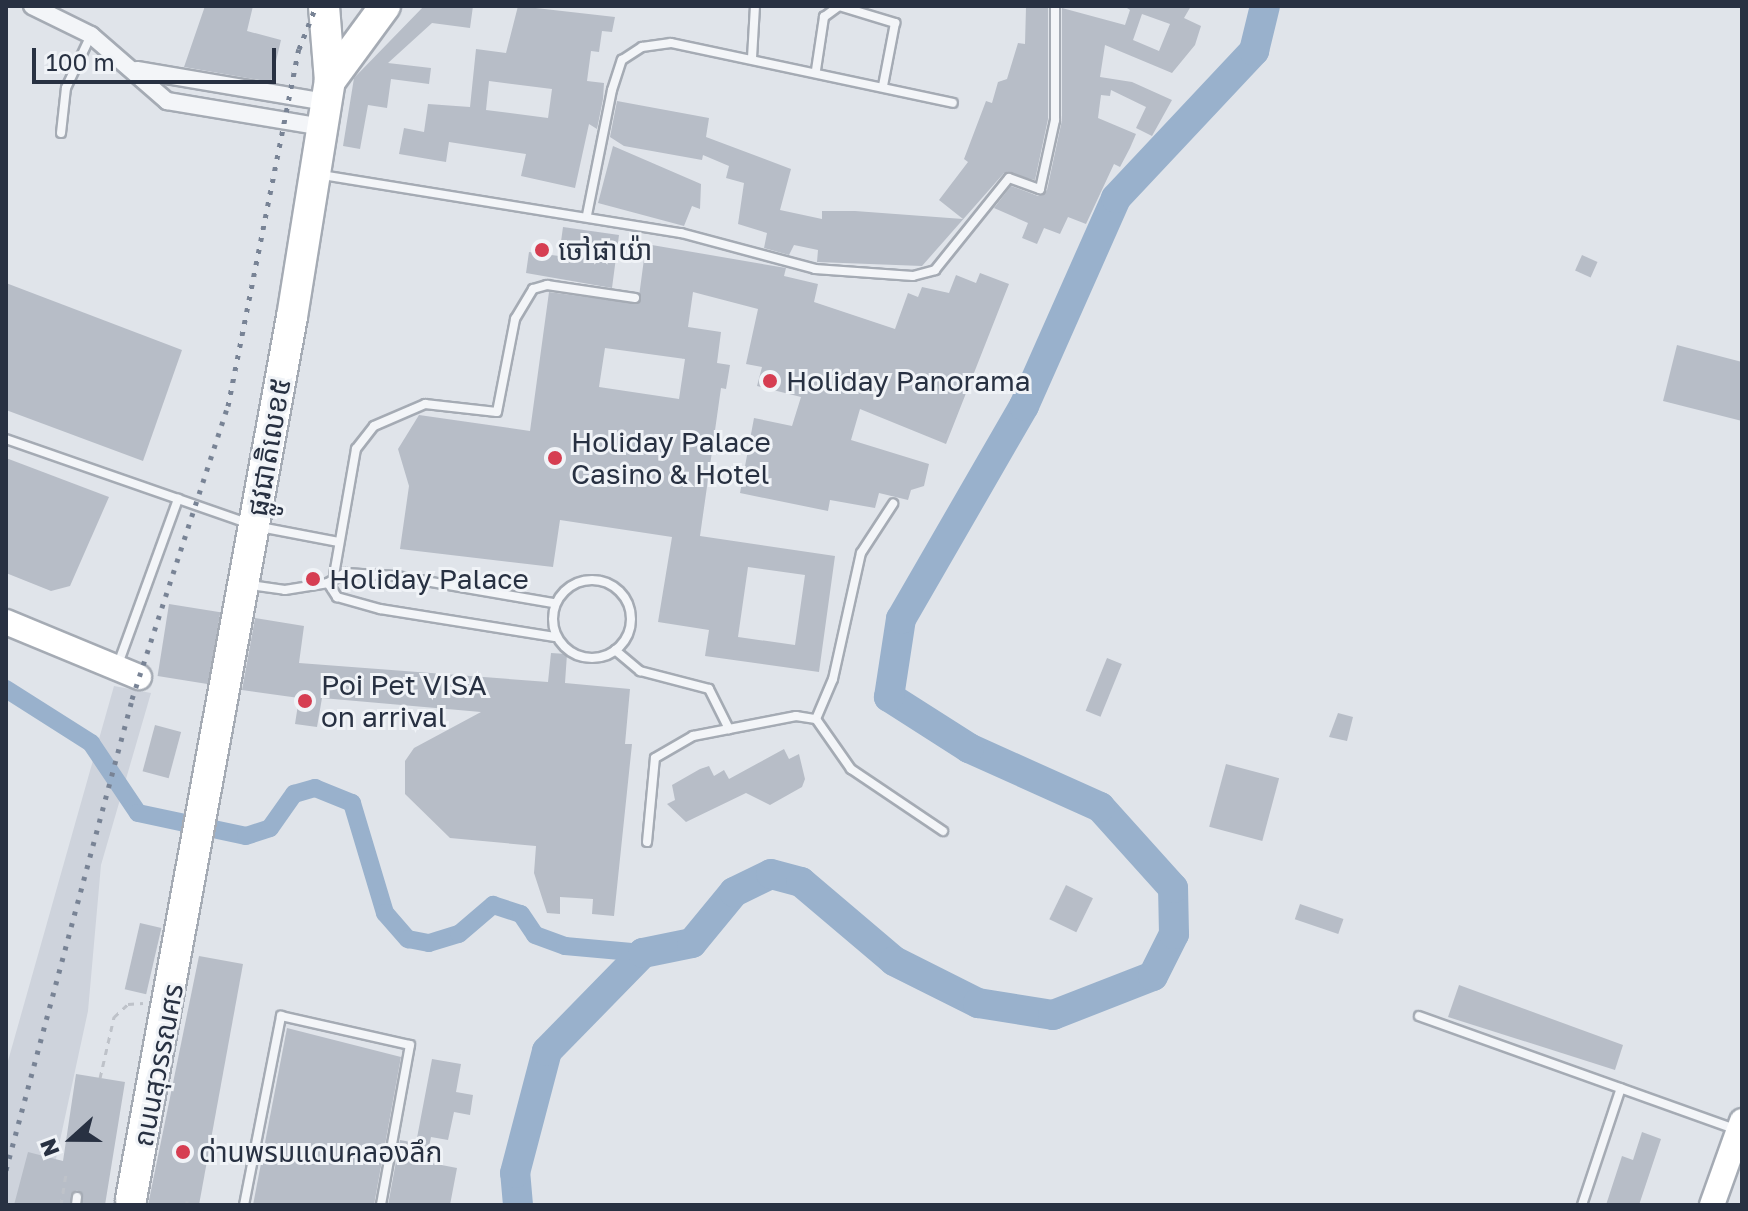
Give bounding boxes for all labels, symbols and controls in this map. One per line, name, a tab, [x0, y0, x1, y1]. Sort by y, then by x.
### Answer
scale bar	[36, 32, 280, 82]
text: 100 m	[46, 47, 115, 76]
place label: ចៅផាយ៉ា	[558, 233, 652, 267]
marker: ចៅផាយ៉ា	[533, 241, 551, 259]
place label: Holiday Panorama	[786, 364, 1031, 398]
marker: Holiday Panorama	[761, 372, 779, 390]
street label: ផ្លូវជាតិលេខ៥	[240, 375, 298, 519]
place label: Holiday Palace Casino & Hotel	[571, 425, 771, 491]
marker: Holiday Palace Casino & Hotel	[546, 449, 564, 467]
place label: Holiday Palace	[329, 562, 529, 596]
marker: Holiday Palace	[304, 570, 322, 588]
place label: Poi Pet VISA on arrival	[321, 668, 487, 734]
marker: Poi Pet VISA on arrival	[296, 692, 314, 710]
street label: ถนนสุวรรณศร	[126, 981, 190, 1149]
north arrow	[32, 1099, 112, 1179]
text: N	[34, 1135, 65, 1160]
place label: ด่านพรมแดนคลองลึก	[199, 1135, 442, 1169]
marker: ด่านพรมแดนคลองลึก	[174, 1143, 192, 1161]

